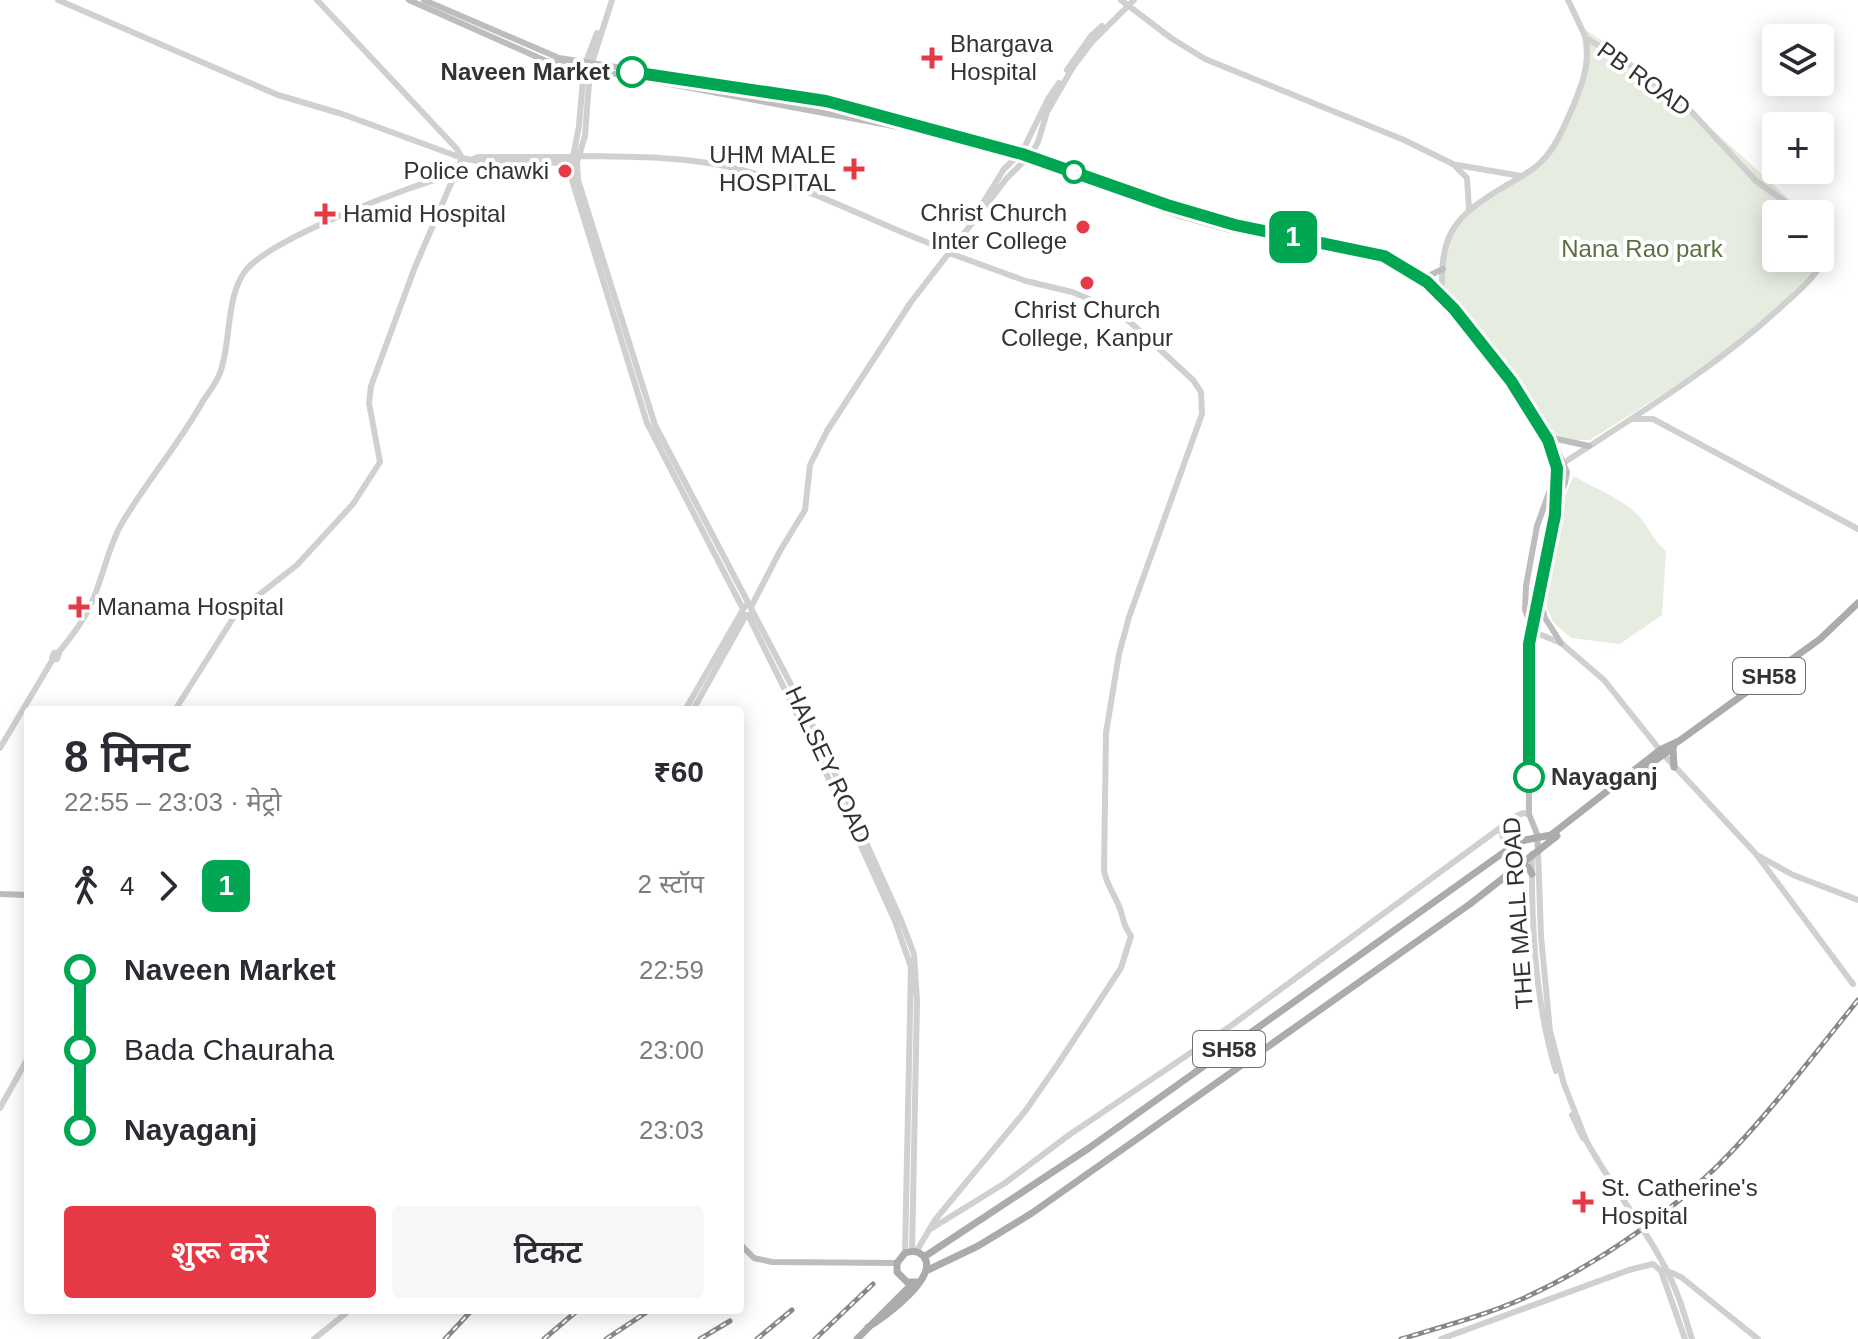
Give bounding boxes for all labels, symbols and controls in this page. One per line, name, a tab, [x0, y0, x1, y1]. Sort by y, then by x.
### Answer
map controls	[1762, 24, 1834, 272]
button: layers	[1762, 24, 1834, 96]
place label: Bhargava Hospital	[950, 30, 1053, 85]
street label: PB ROAD	[1593, 36, 1696, 121]
marker: Bhargava Hospital	[921, 47, 943, 69]
marker: Naveen Market	[617, 57, 647, 87]
place label: Naveen Market	[441, 58, 610, 85]
button: +	[1762, 112, 1834, 184]
place label: UHM MALE HOSPITAL	[709, 141, 836, 196]
place label: Police chawki	[404, 157, 549, 184]
marker: UHM MALE HOSPITAL	[843, 158, 865, 180]
unlabelled marker	[1063, 161, 1085, 183]
marker: Police chawki	[556, 162, 574, 180]
place label: Christ Church Inter College	[920, 199, 1067, 254]
place label: Hamid Hospital	[343, 200, 506, 227]
button: −	[1762, 200, 1834, 272]
marker: Hamid Hospital	[314, 203, 336, 225]
line badge: 1	[1267, 211, 1319, 263]
marker: Christ Church Inter College	[1074, 218, 1092, 236]
text: 1	[1285, 221, 1301, 252]
park label: Nana Rao park	[1561, 235, 1724, 262]
marker: Christ Church College, Kanpur	[1078, 274, 1096, 292]
place label: Christ Church College, Kanpur	[1001, 296, 1173, 351]
place label: Manama Hospital	[97, 593, 284, 620]
marker: Manama Hospital	[68, 596, 90, 618]
road number: SH58	[1733, 658, 1805, 694]
street label: HALSEY ROAD	[780, 682, 877, 848]
text: 8 मिनट	[64, 732, 190, 781]
text: ₹60	[653, 755, 704, 788]
marker: Nayaganj	[1514, 762, 1544, 792]
place label: Nayaganj	[1551, 763, 1658, 790]
text: 22:55 – 23:03 · मेट्रो	[64, 787, 282, 817]
street label: THE MALL ROAD	[1497, 816, 1538, 1010]
icon: walk	[64, 864, 108, 908]
icon: forward	[146, 864, 190, 908]
text: 2 स्टॉप	[638, 869, 704, 899]
text: 1	[218, 870, 234, 901]
text: 4	[120, 871, 134, 901]
text: Naveen Market	[124, 953, 336, 986]
text: 22:59	[639, 955, 704, 985]
road number: SH58	[1193, 1031, 1265, 1067]
text: Bada Chauraha	[124, 1033, 334, 1066]
text: 23:00	[639, 1035, 704, 1065]
text: Nayaganj	[124, 1113, 257, 1146]
text: 23:03	[639, 1115, 704, 1145]
place label: St. Catherine's Hospital	[1601, 1174, 1758, 1229]
marker: St. Catherine's Hospital	[1572, 1191, 1594, 1213]
button: शुरू करें	[64, 1206, 376, 1298]
button: टिकट	[392, 1206, 704, 1298]

